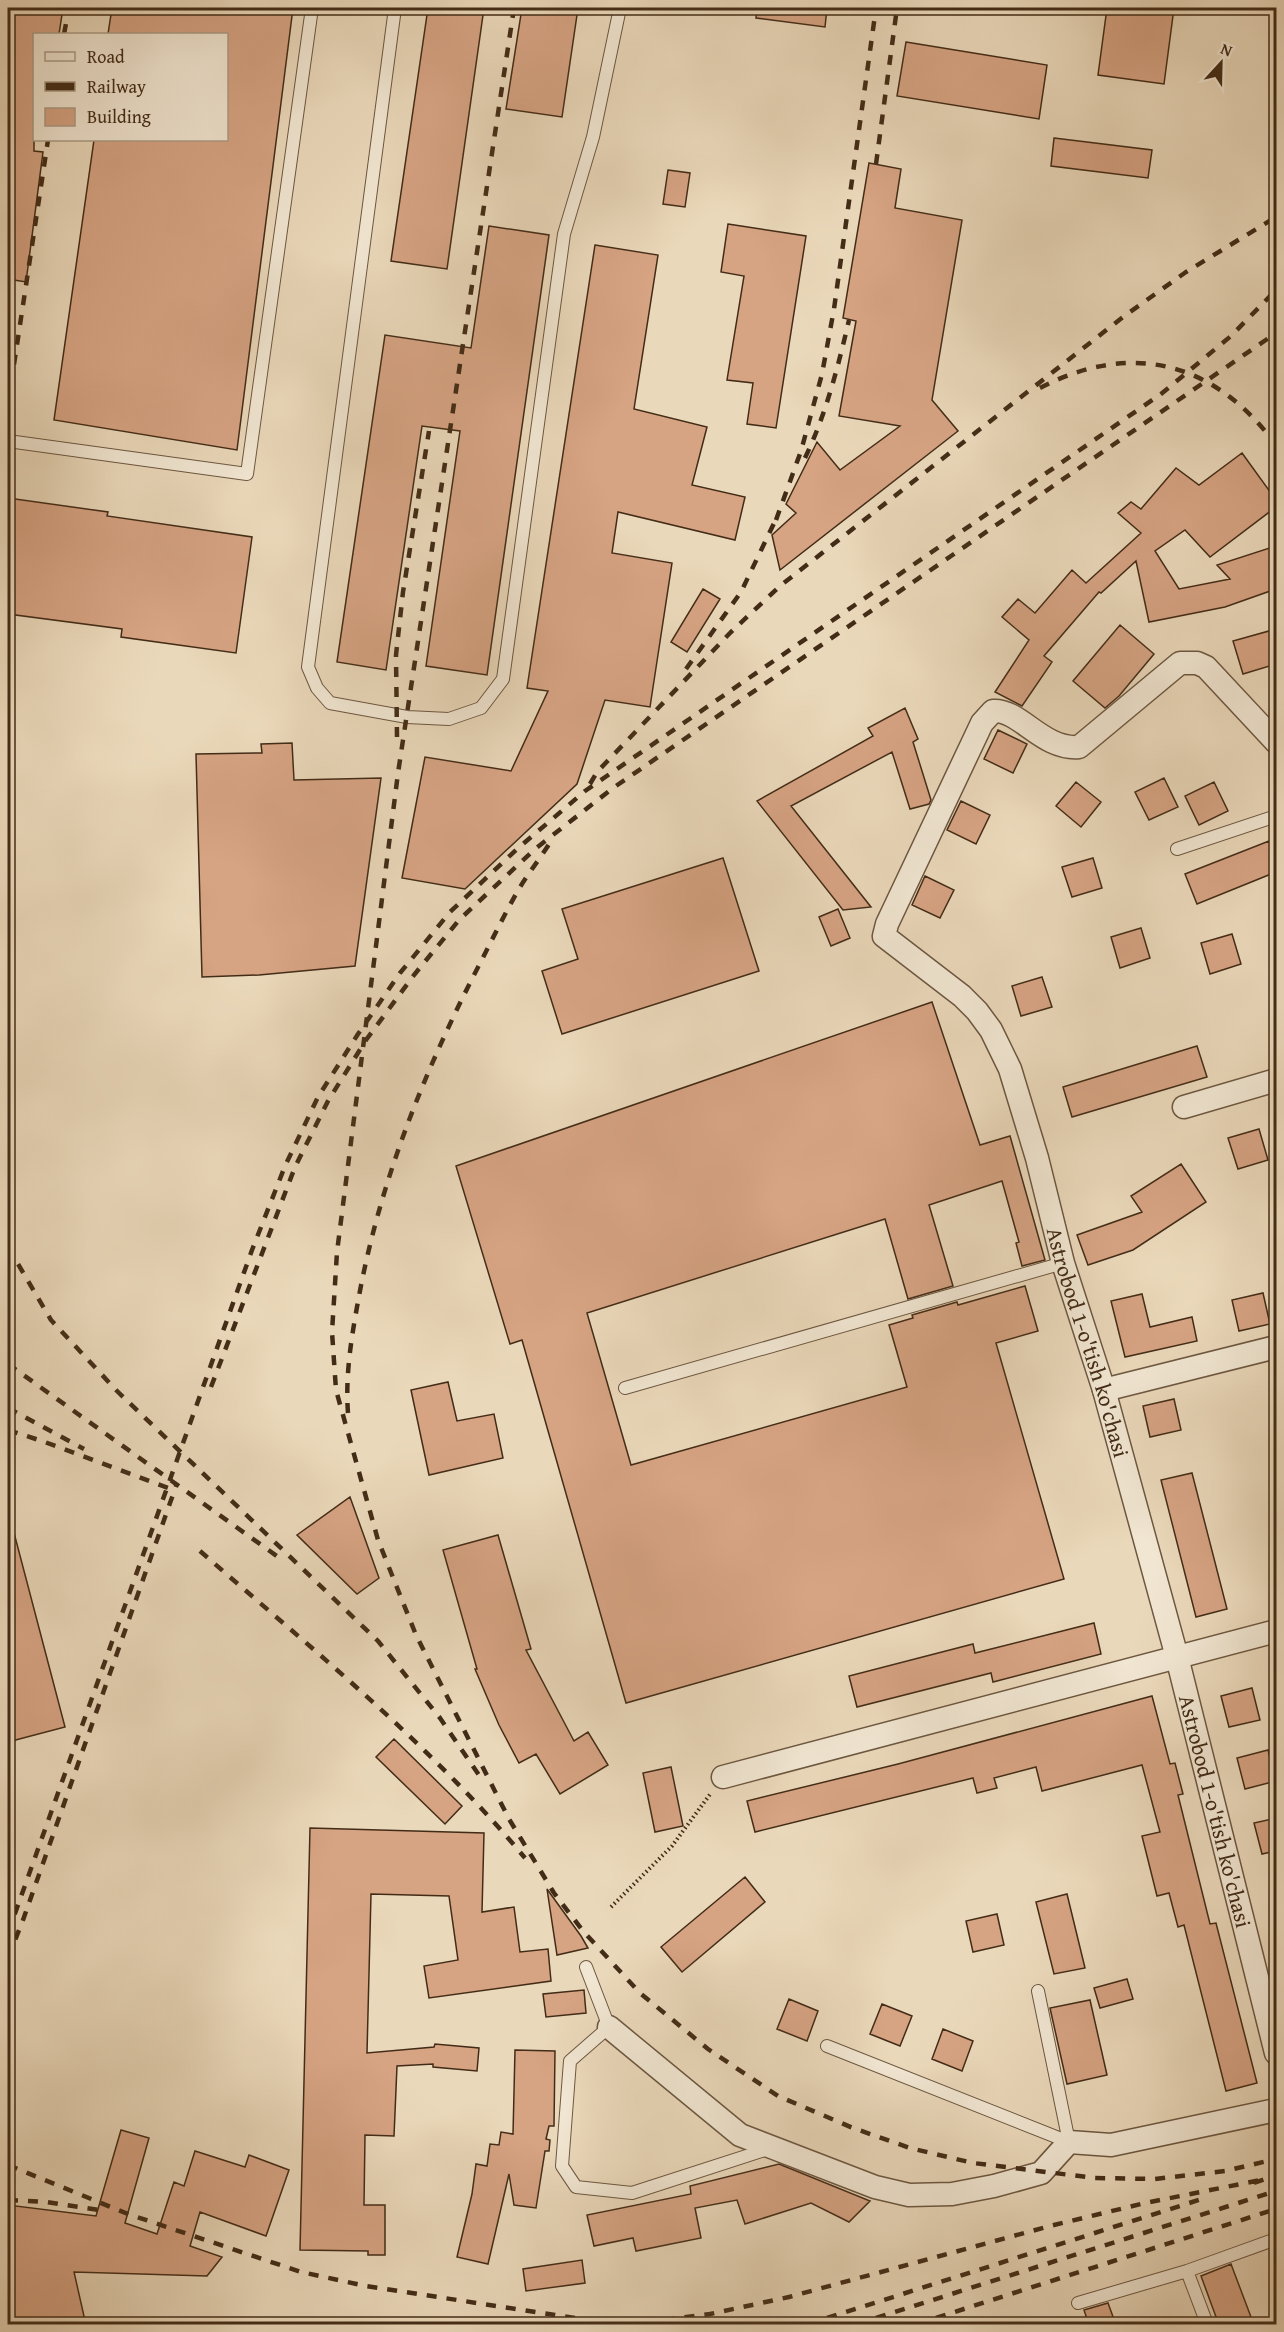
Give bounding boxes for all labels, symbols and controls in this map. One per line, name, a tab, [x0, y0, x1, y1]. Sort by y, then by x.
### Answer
legend	[33, 33, 228, 141]
north arrow	[1191, 33, 1251, 93]
text: N	[1217, 36, 1236, 62]
text: Road	[87, 43, 125, 70]
text: Railway	[87, 73, 146, 100]
text: Building	[87, 103, 151, 130]
street label: Astrobod 1-o'tish ko'chasi	[1039, 1224, 1138, 1461]
street label: Astrobod 1-o'tish ko'chasi	[1171, 1691, 1260, 1931]

